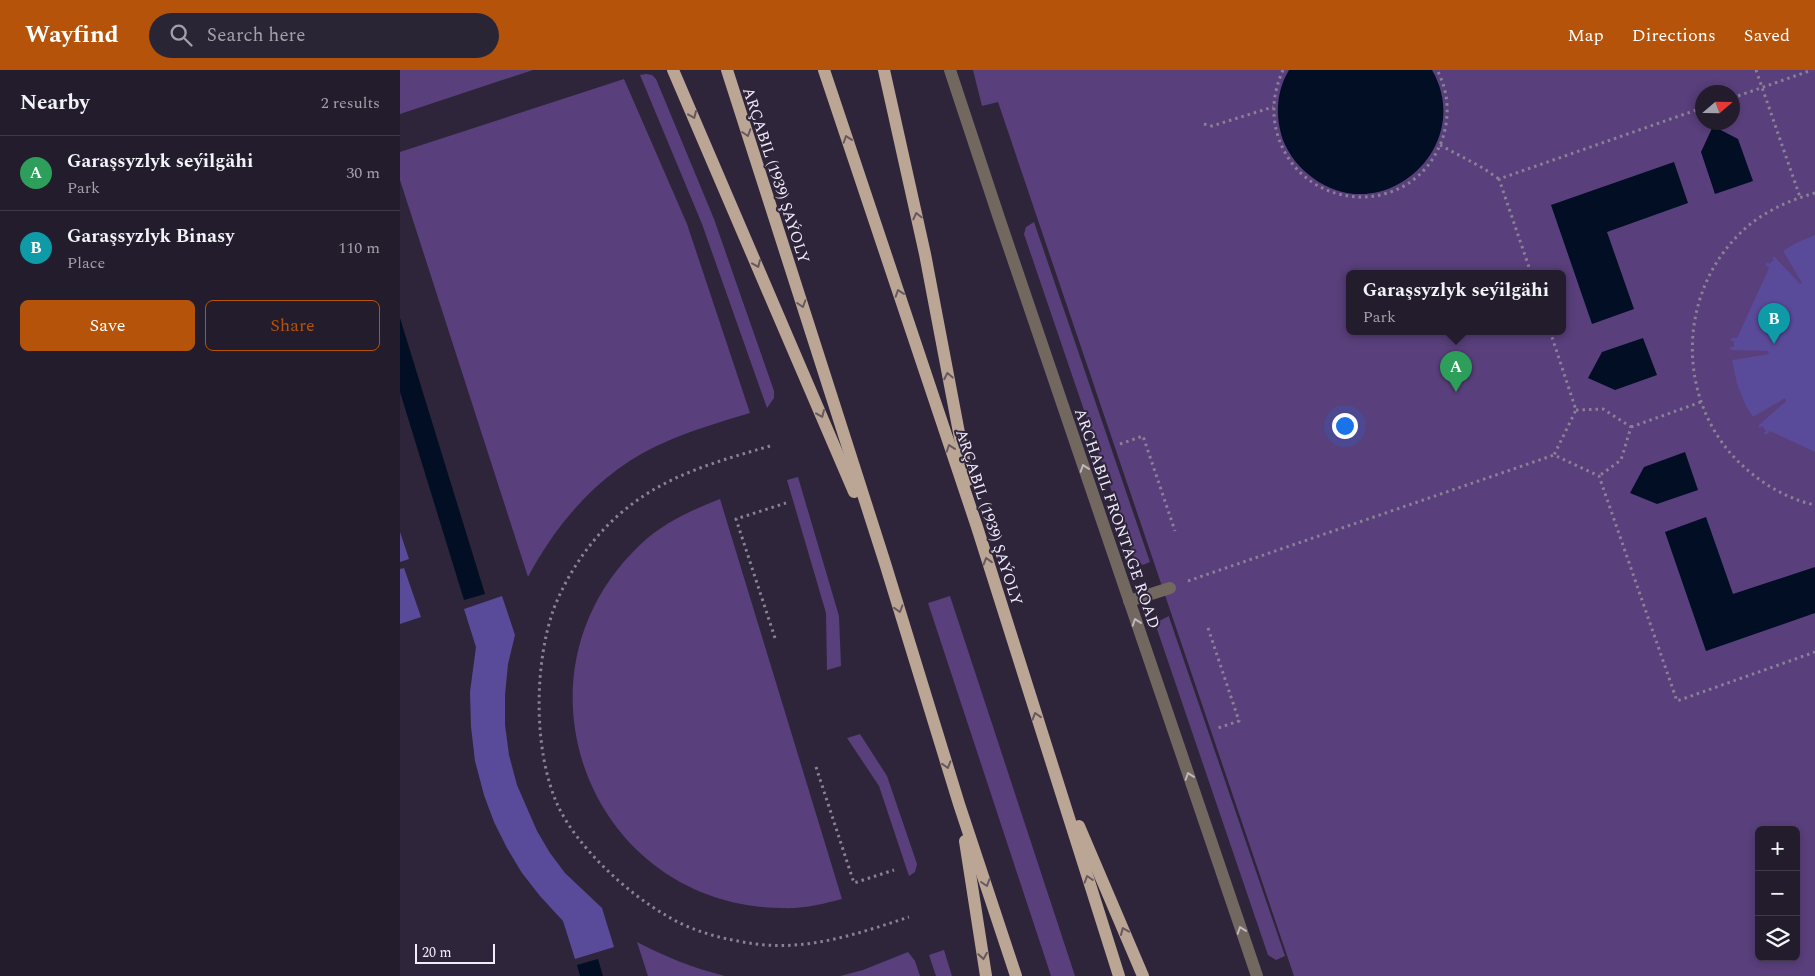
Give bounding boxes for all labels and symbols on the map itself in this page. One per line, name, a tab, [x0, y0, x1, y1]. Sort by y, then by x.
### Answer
street label: ARÇABIL (1939) ŞAÝOLY	[736, 84, 816, 267]
north arrow	[1695, 85, 1740, 130]
one-way arrow	[686, 110, 697, 119]
one-way arrow	[741, 128, 751, 137]
one-way arrow	[843, 136, 853, 144]
one-way arrow	[912, 212, 923, 221]
one-way arrow	[750, 259, 761, 268]
one-way arrow	[894, 290, 904, 298]
one-way arrow	[796, 300, 806, 308]
pin: B	[1758, 303, 1790, 344]
pin: A	[1440, 351, 1472, 392]
one-way arrow	[944, 371, 954, 380]
street label: ARCHABIL FRONTAGE ROAD	[1068, 405, 1166, 632]
one-way arrow	[815, 409, 825, 417]
your location	[1332, 413, 1358, 439]
street label: ARÇABIL (1939) ŞAÝOLY	[949, 426, 1029, 609]
one-way arrow	[946, 444, 956, 452]
one-way arrow	[1080, 465, 1090, 473]
one-way arrow	[983, 557, 993, 565]
one-way arrow	[893, 605, 903, 613]
one-way arrow	[1132, 619, 1142, 627]
one-way arrow	[1032, 712, 1042, 720]
one-way arrow	[941, 760, 951, 768]
one-way arrow	[1185, 772, 1195, 781]
one-way arrow	[1084, 876, 1094, 884]
one-way arrow	[980, 879, 990, 887]
one-way arrow	[1237, 926, 1247, 935]
one-way arrow	[1119, 927, 1130, 936]
scale bar	[415, 941, 495, 964]
one-way arrow	[978, 951, 988, 960]

